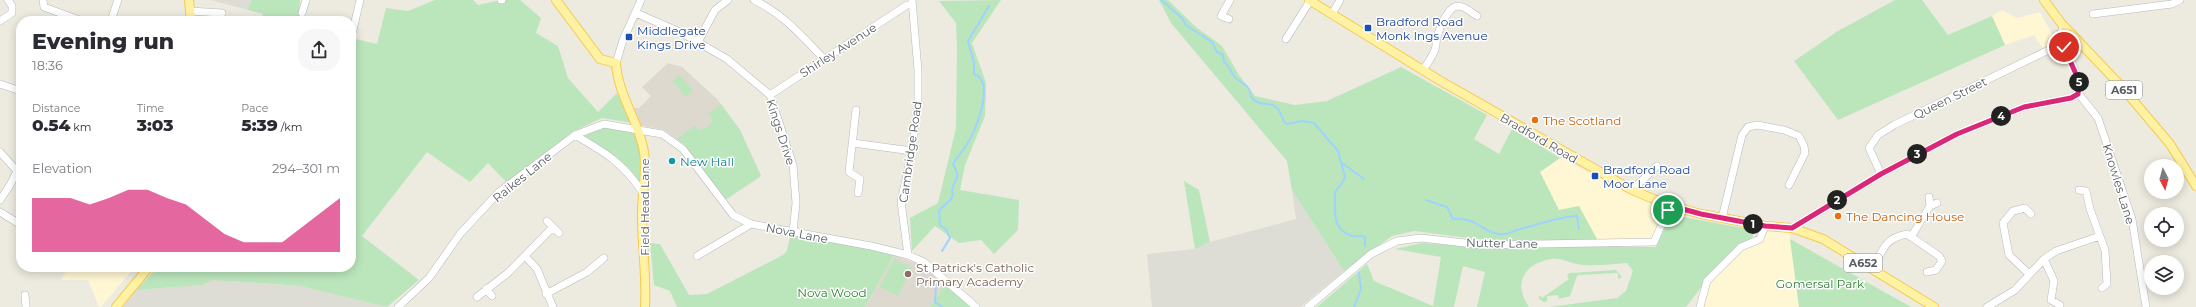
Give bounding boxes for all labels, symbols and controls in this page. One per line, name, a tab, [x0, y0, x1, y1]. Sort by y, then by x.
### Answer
place label: Bradford Road Monk Ings Avenue	[1376, 14, 1488, 43]
street label: Shirley Avenue	[797, 20, 879, 80]
place label: Middlegate Kings Drive	[637, 23, 706, 52]
marker: Bradford Road Monk Ings Avenue	[1363, 23, 1373, 33]
text: Evening run	[32, 28, 174, 55]
button: share	[298, 29, 340, 71]
pin	[2047, 30, 2081, 64]
marker: Middlegate Kings Drive	[624, 32, 634, 42]
icon: check	[2053, 36, 2075, 58]
text: 18:36	[32, 57, 63, 73]
pin: 5	[2069, 72, 2089, 92]
street label: Queen Street	[1911, 74, 1989, 122]
text: 5	[2076, 75, 2082, 89]
road number: A651	[2106, 81, 2142, 99]
street label: Kings Drive	[763, 97, 799, 167]
street label: Cambridge Road	[895, 100, 925, 204]
text: Distance	[32, 101, 80, 115]
text: Time	[137, 101, 164, 115]
text: Pace	[241, 101, 268, 115]
pin: 4	[1991, 106, 2011, 126]
text: 4	[1997, 109, 2005, 123]
street label: Bradford Road	[1497, 110, 1581, 166]
place label: The Scotland	[1543, 113, 1621, 128]
text: 0.54	[32, 115, 70, 135]
text: 3:03	[137, 115, 173, 135]
text: 5:39	[241, 115, 278, 135]
marker: The Scotland	[1530, 115, 1540, 125]
text: km	[70, 120, 91, 134]
text: /km	[278, 120, 303, 134]
street label: Knowles Lane	[2100, 142, 2138, 226]
pin: 3	[1907, 144, 1927, 164]
text: 3	[1914, 147, 1920, 161]
street label: Raikes Lane	[489, 149, 555, 205]
place label: New Hall	[680, 154, 734, 169]
marker: New Hall	[667, 156, 677, 166]
street label: Field Head Lane	[637, 158, 652, 256]
north arrow	[2144, 159, 2184, 199]
map controls	[2144, 159, 2184, 295]
text: Elevation	[32, 160, 92, 176]
text: 294–301 m	[272, 160, 340, 176]
place label: Bradford Road Moor Lane	[1603, 162, 1690, 191]
marker: Bradford Road Moor Lane	[1590, 171, 1600, 181]
pin: 2	[1827, 190, 1847, 210]
pin	[1651, 193, 1685, 227]
text: 2	[1834, 193, 1840, 207]
icon: arrive	[1657, 199, 1679, 221]
button: locate	[2144, 207, 2184, 247]
place label: The Dancing House	[1846, 209, 1964, 224]
marker: The Dancing House	[1833, 211, 1843, 221]
pin: 1	[1743, 214, 1763, 234]
text: 1	[1751, 217, 1755, 231]
street label: Nova Lane	[765, 220, 829, 246]
street label: Nutter Lane	[1466, 235, 1538, 251]
road number: A652	[1844, 254, 1882, 272]
button: layers	[2144, 255, 2184, 295]
place label: St Patrick's Catholic Primary Academy	[916, 260, 1034, 289]
marker: St Patrick's Catholic Primary Academy	[903, 269, 913, 279]
park label: Gomersal Park	[1776, 276, 1865, 291]
park label: Nova Wood	[797, 285, 867, 300]

